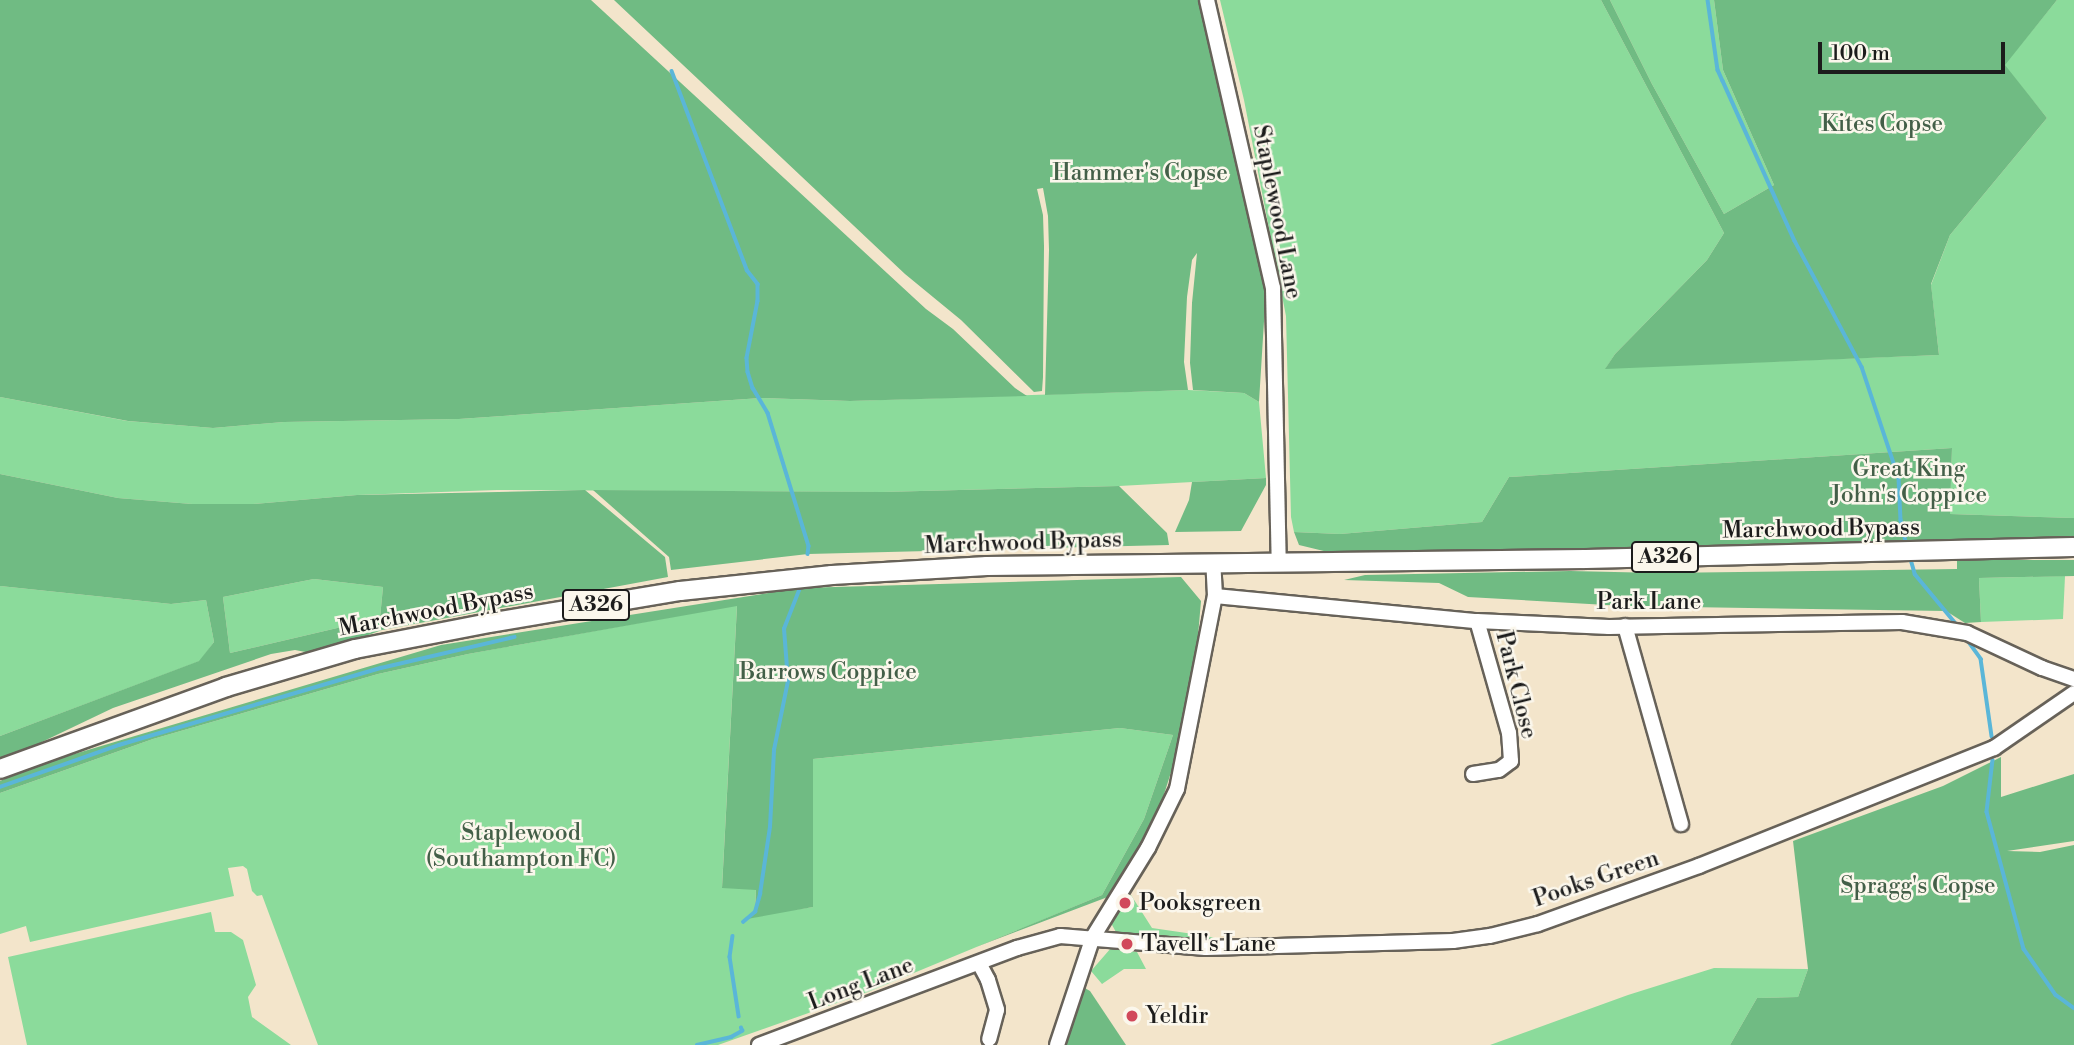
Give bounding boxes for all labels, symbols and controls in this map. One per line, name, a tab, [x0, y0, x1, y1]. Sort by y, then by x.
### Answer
scale bar	[1822, 28, 2009, 72]
text: 100 m	[1831, 41, 1890, 67]
park label: Kites Copse	[1821, 110, 1943, 138]
street label: Staplewood Lane	[1247, 123, 1307, 301]
park label: Hammer's Copse	[1052, 159, 1228, 187]
park label: Great King John's Coppice	[1831, 455, 1987, 509]
street label: Marchwood Bypass	[1722, 513, 1920, 545]
street label: Marchwood Bypass	[924, 526, 1122, 560]
road number: A326	[1630, 540, 1700, 574]
street label: Marchwood Bypass	[336, 578, 536, 642]
road number: A326	[561, 588, 631, 622]
street label: Park Lane	[1597, 588, 1701, 616]
street label: Park Close	[1489, 628, 1543, 742]
park label: Barrows Coppice	[739, 658, 917, 686]
park label: Staplewood (Southampton FC)	[426, 819, 616, 873]
street label: Pooks Green	[1529, 845, 1663, 913]
park label: Spragg's Copse	[1840, 872, 1996, 900]
place label: Pooksgreen	[1139, 889, 1261, 917]
marker: Pooksgreen	[1117, 895, 1133, 911]
place label: Tavell's Lane	[1141, 930, 1276, 958]
marker: Tavell's Lane	[1119, 936, 1135, 952]
street label: Long Lane	[804, 951, 918, 1017]
place label: Yeldir	[1146, 1002, 1208, 1030]
marker: Yeldir	[1124, 1008, 1140, 1024]

